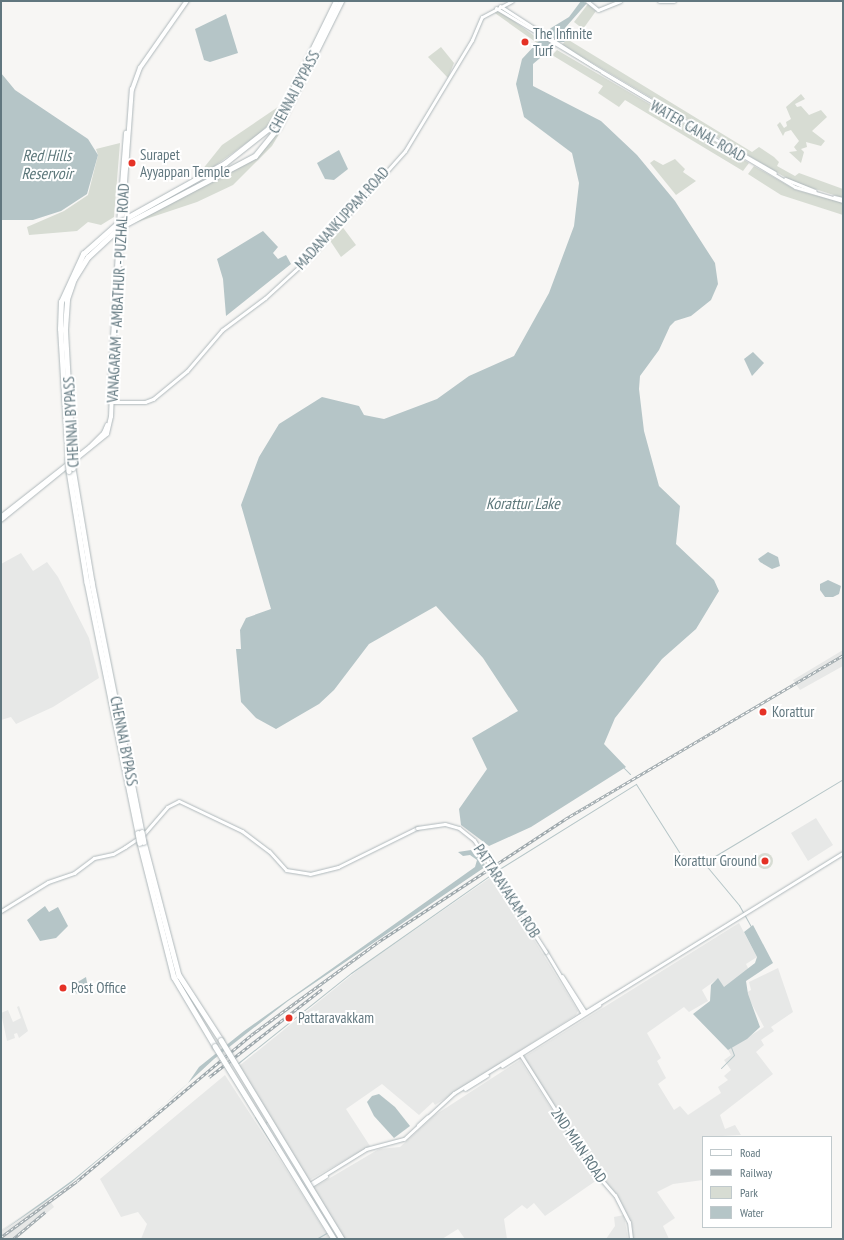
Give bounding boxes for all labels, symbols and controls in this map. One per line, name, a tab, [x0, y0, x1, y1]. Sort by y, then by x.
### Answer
place label: The Infinite Turf	[533, 24, 592, 59]
marker: The Infinite Turf	[520, 37, 530, 47]
street label: CHENNAI BYPASS	[265, 48, 323, 136]
street label: WATER CANAL ROAD	[647, 96, 749, 166]
water label: Red Hills Reservoir	[21, 145, 73, 183]
place label: Surapet Ayyappan Temple	[140, 145, 230, 180]
marker: Surapet Ayyappan Temple	[127, 158, 137, 168]
street label: MADANANKUPPAM ROAD	[291, 163, 393, 273]
street label: VANAGARAM - AMBATHUR - PUZHAL ROAD	[103, 181, 133, 405]
street label: CHENNAI BYPASS	[60, 376, 82, 468]
water label: Korattur Lake	[486, 493, 560, 513]
street label: CHENNAI BYPASS	[106, 695, 142, 787]
place label: Korattur	[772, 703, 814, 721]
marker: Korattur	[757, 706, 769, 718]
street label: PATTARAVAKAM ROB	[470, 841, 544, 941]
place label: Korattur Ground	[674, 852, 757, 870]
marker: Korattur Ground	[760, 856, 770, 866]
place label: Post Office	[71, 979, 126, 997]
marker: Post Office	[58, 983, 68, 993]
place label: Pattaravakkam	[298, 1009, 374, 1027]
marker: Pattaravakkam	[283, 1012, 295, 1024]
street label: 2ND MIAN ROAD	[547, 1104, 611, 1186]
legend	[702, 1136, 832, 1228]
text: Road	[740, 1145, 760, 1160]
text: Railway	[740, 1165, 772, 1180]
text: Park	[740, 1185, 758, 1200]
text: Water	[740, 1205, 764, 1220]

